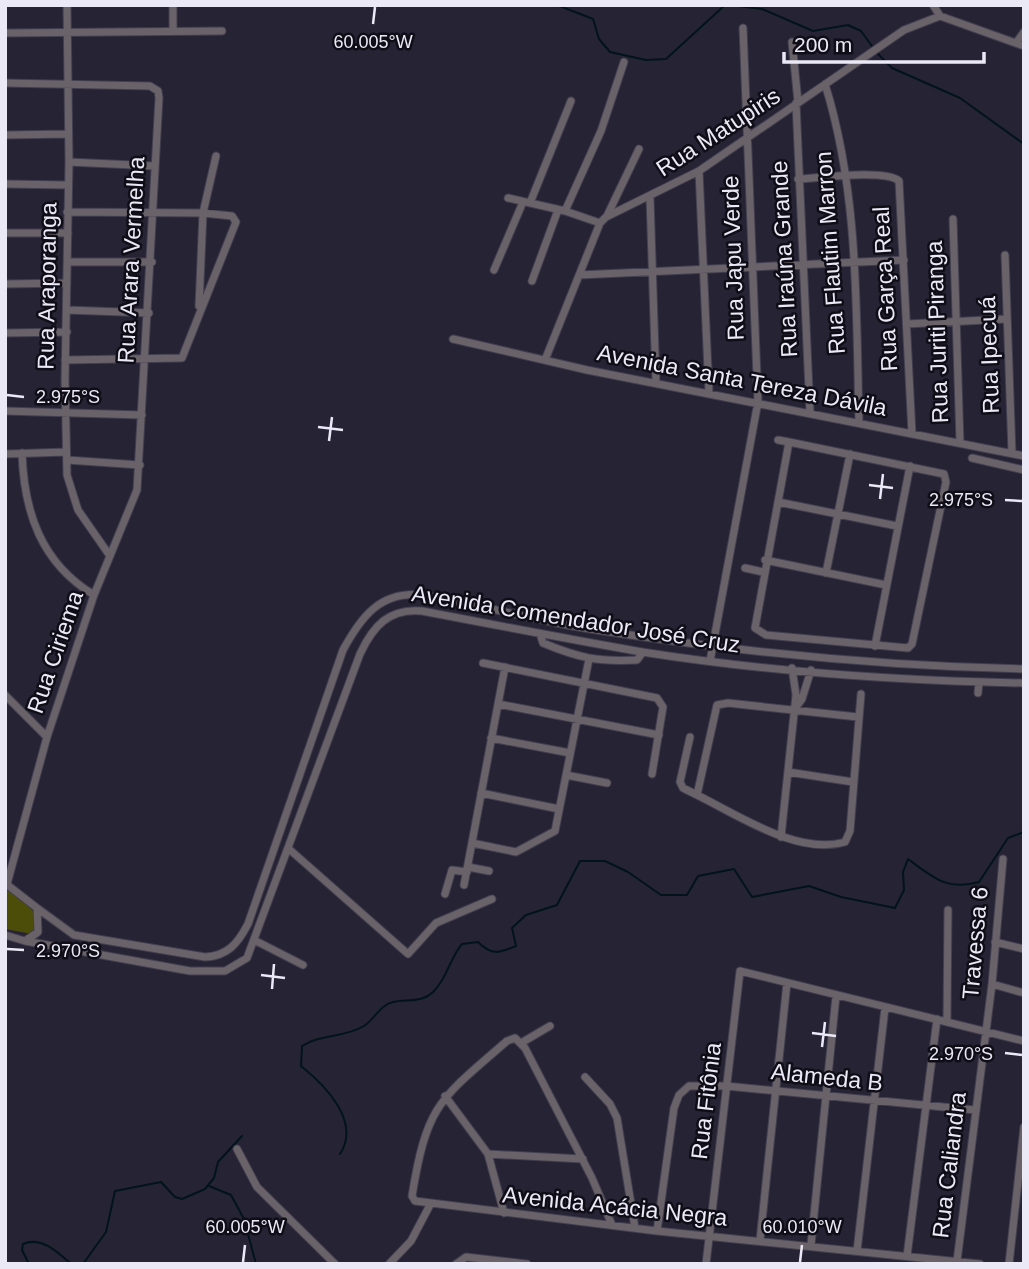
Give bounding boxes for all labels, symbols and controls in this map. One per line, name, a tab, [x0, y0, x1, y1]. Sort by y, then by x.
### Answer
scale bar	[784, 21, 984, 65]
text: 60.005°W	[333, 32, 413, 52]
text: 200 m	[794, 33, 852, 56]
street label: Rua Matupiris	[651, 82, 785, 182]
street label: Rua Flautim Marron	[810, 151, 850, 355]
street label: Rua Arara Vermelha	[113, 156, 149, 364]
street label: Rua Iraúna Grande	[766, 160, 802, 358]
street label: Rua Japu Verde	[717, 175, 749, 341]
street label: Rua Araporanga	[33, 202, 61, 370]
street label: Rua Garça Real	[868, 206, 902, 372]
street label: Rua Juriti Piranga	[921, 240, 953, 424]
street label: Rua Ipecuá	[974, 296, 1004, 414]
street label: Avenida Santa Tereza Dávila	[595, 339, 889, 421]
text: 2.975°S	[36, 387, 100, 407]
text: 2.975°S	[929, 490, 993, 510]
street label: Avenida Comendador José Cruz	[410, 580, 742, 658]
street label: Rua Ciriema	[22, 587, 88, 717]
street label: Travessa 6	[957, 886, 993, 1000]
text: 2.970°S	[36, 941, 100, 961]
street label: Rua Fitônia	[686, 1041, 726, 1161]
text: 2.970°S	[929, 1044, 993, 1064]
street label: Alameda B	[770, 1058, 884, 1096]
street label: Rua Caliandra	[927, 1090, 971, 1240]
street label: Avenida Acácia Negra	[501, 1181, 729, 1231]
text: 60.005°W	[205, 1217, 285, 1237]
text: 60.010°W	[762, 1217, 842, 1237]

